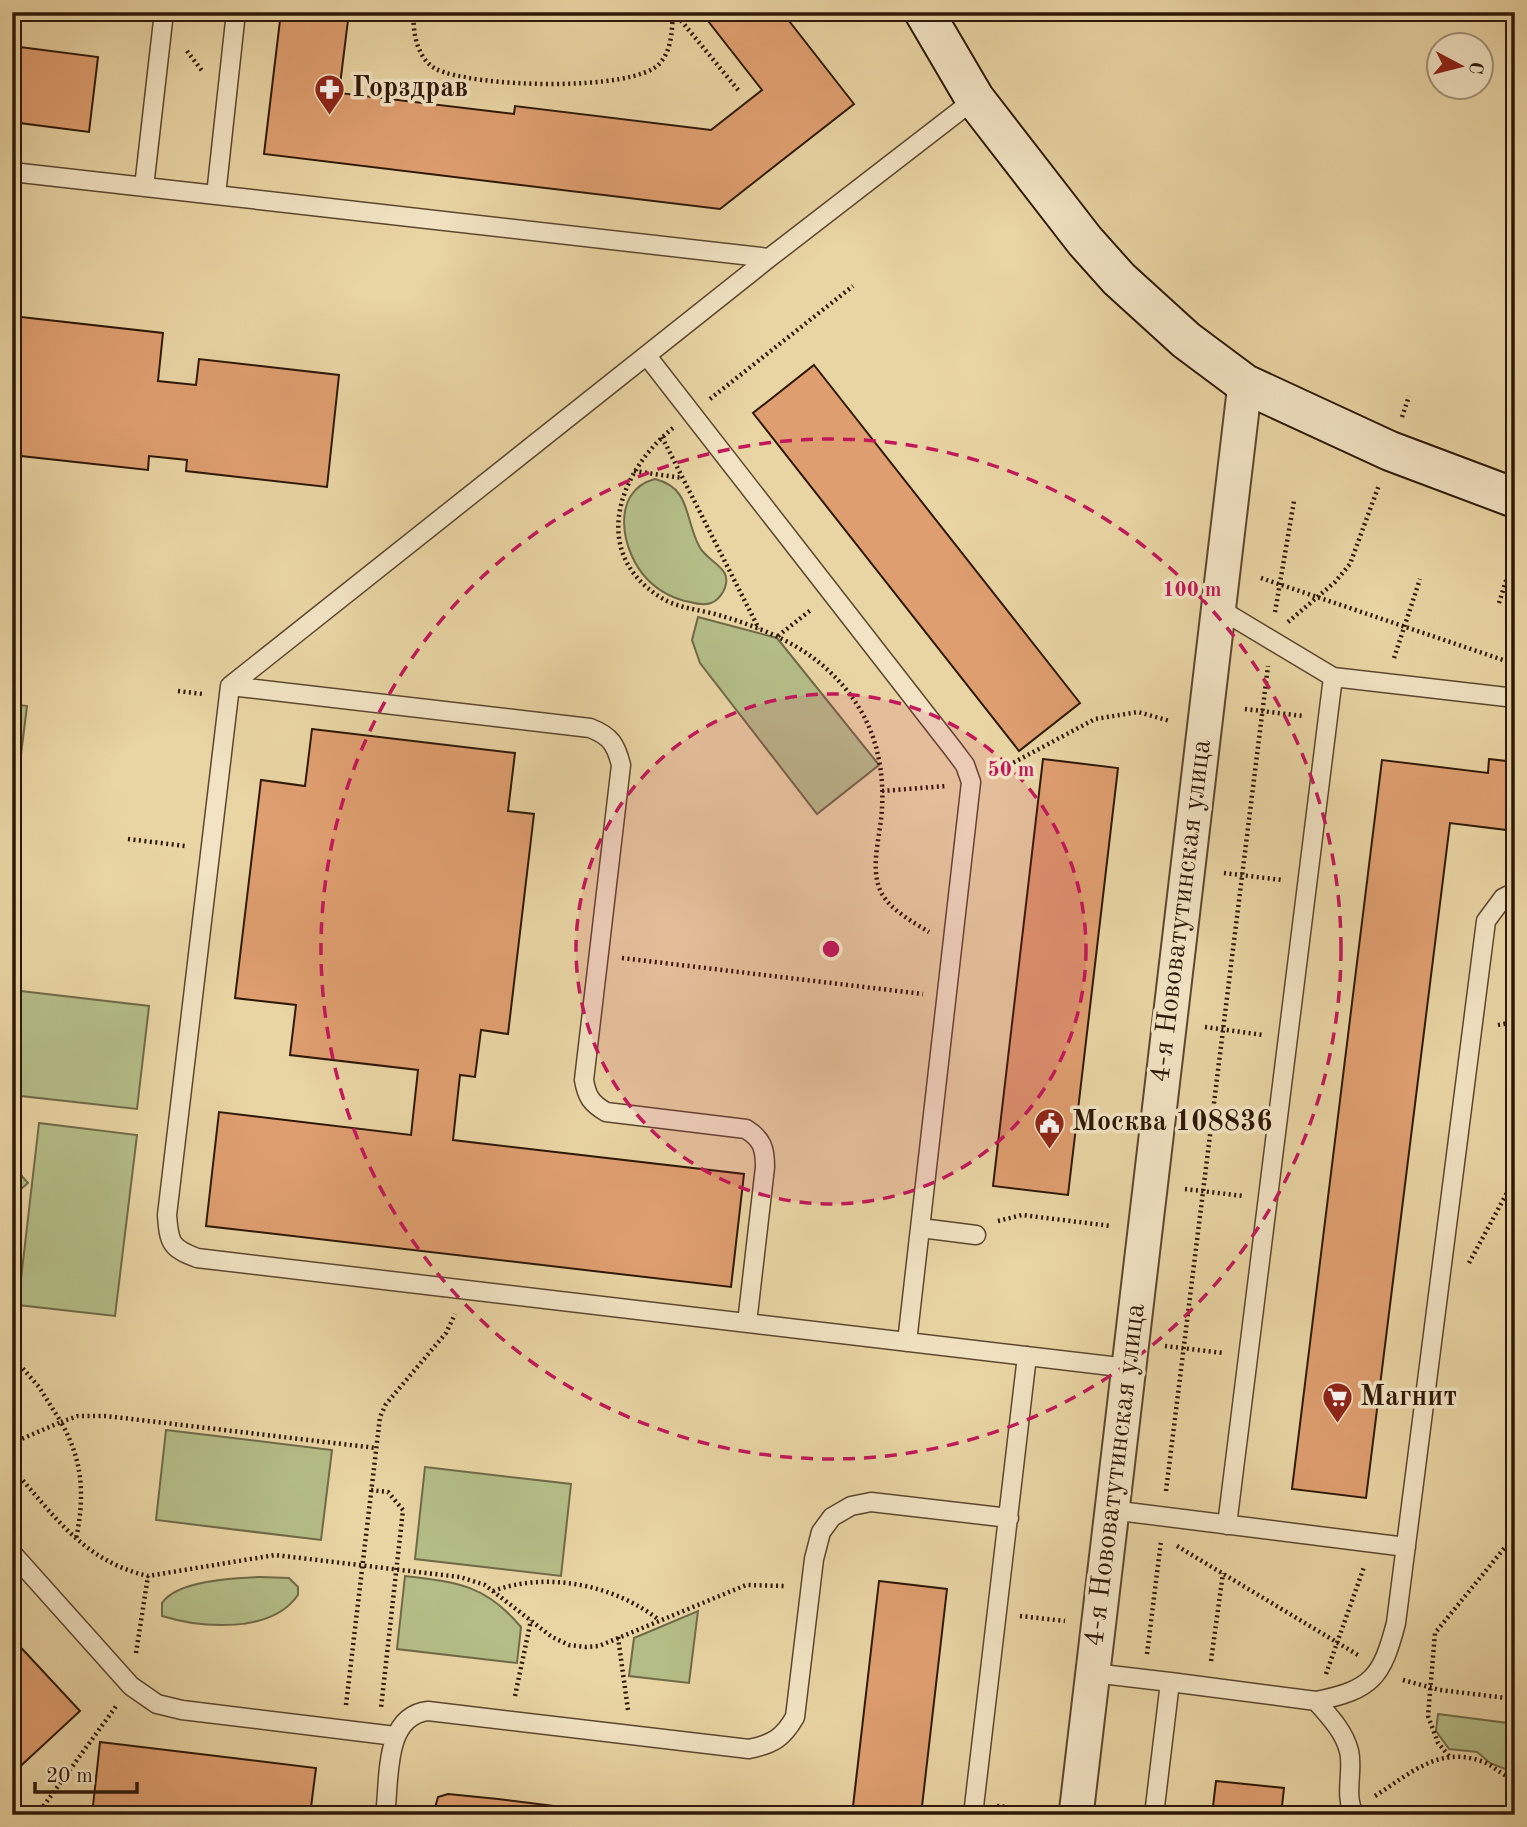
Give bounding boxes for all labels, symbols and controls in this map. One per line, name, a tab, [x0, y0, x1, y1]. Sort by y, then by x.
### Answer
north arrow	[1426, 32, 1496, 102]
text: С	[1464, 60, 1485, 75]
pharmacy icon: Горздрав	[312, 72, 346, 116]
place label: Горздрав	[352, 75, 468, 103]
text: 100 m	[1162, 580, 1222, 601]
street label: 4-я Нововатутинская улица	[1147, 738, 1217, 1084]
text: 50 m	[987, 760, 1035, 781]
centre of rings	[819, 937, 843, 961]
public building icon: Москва 108836	[1032, 1106, 1066, 1150]
place label: Москва 108836	[1072, 1109, 1272, 1137]
street label: 4-я Нововатутинская улица	[1081, 1302, 1151, 1648]
supermarket icon: Магнит	[1320, 1381, 1354, 1425]
place label: Магнит	[1360, 1384, 1457, 1412]
scale bar	[35, 1750, 136, 1794]
text: 20 m	[46, 1766, 93, 1787]

